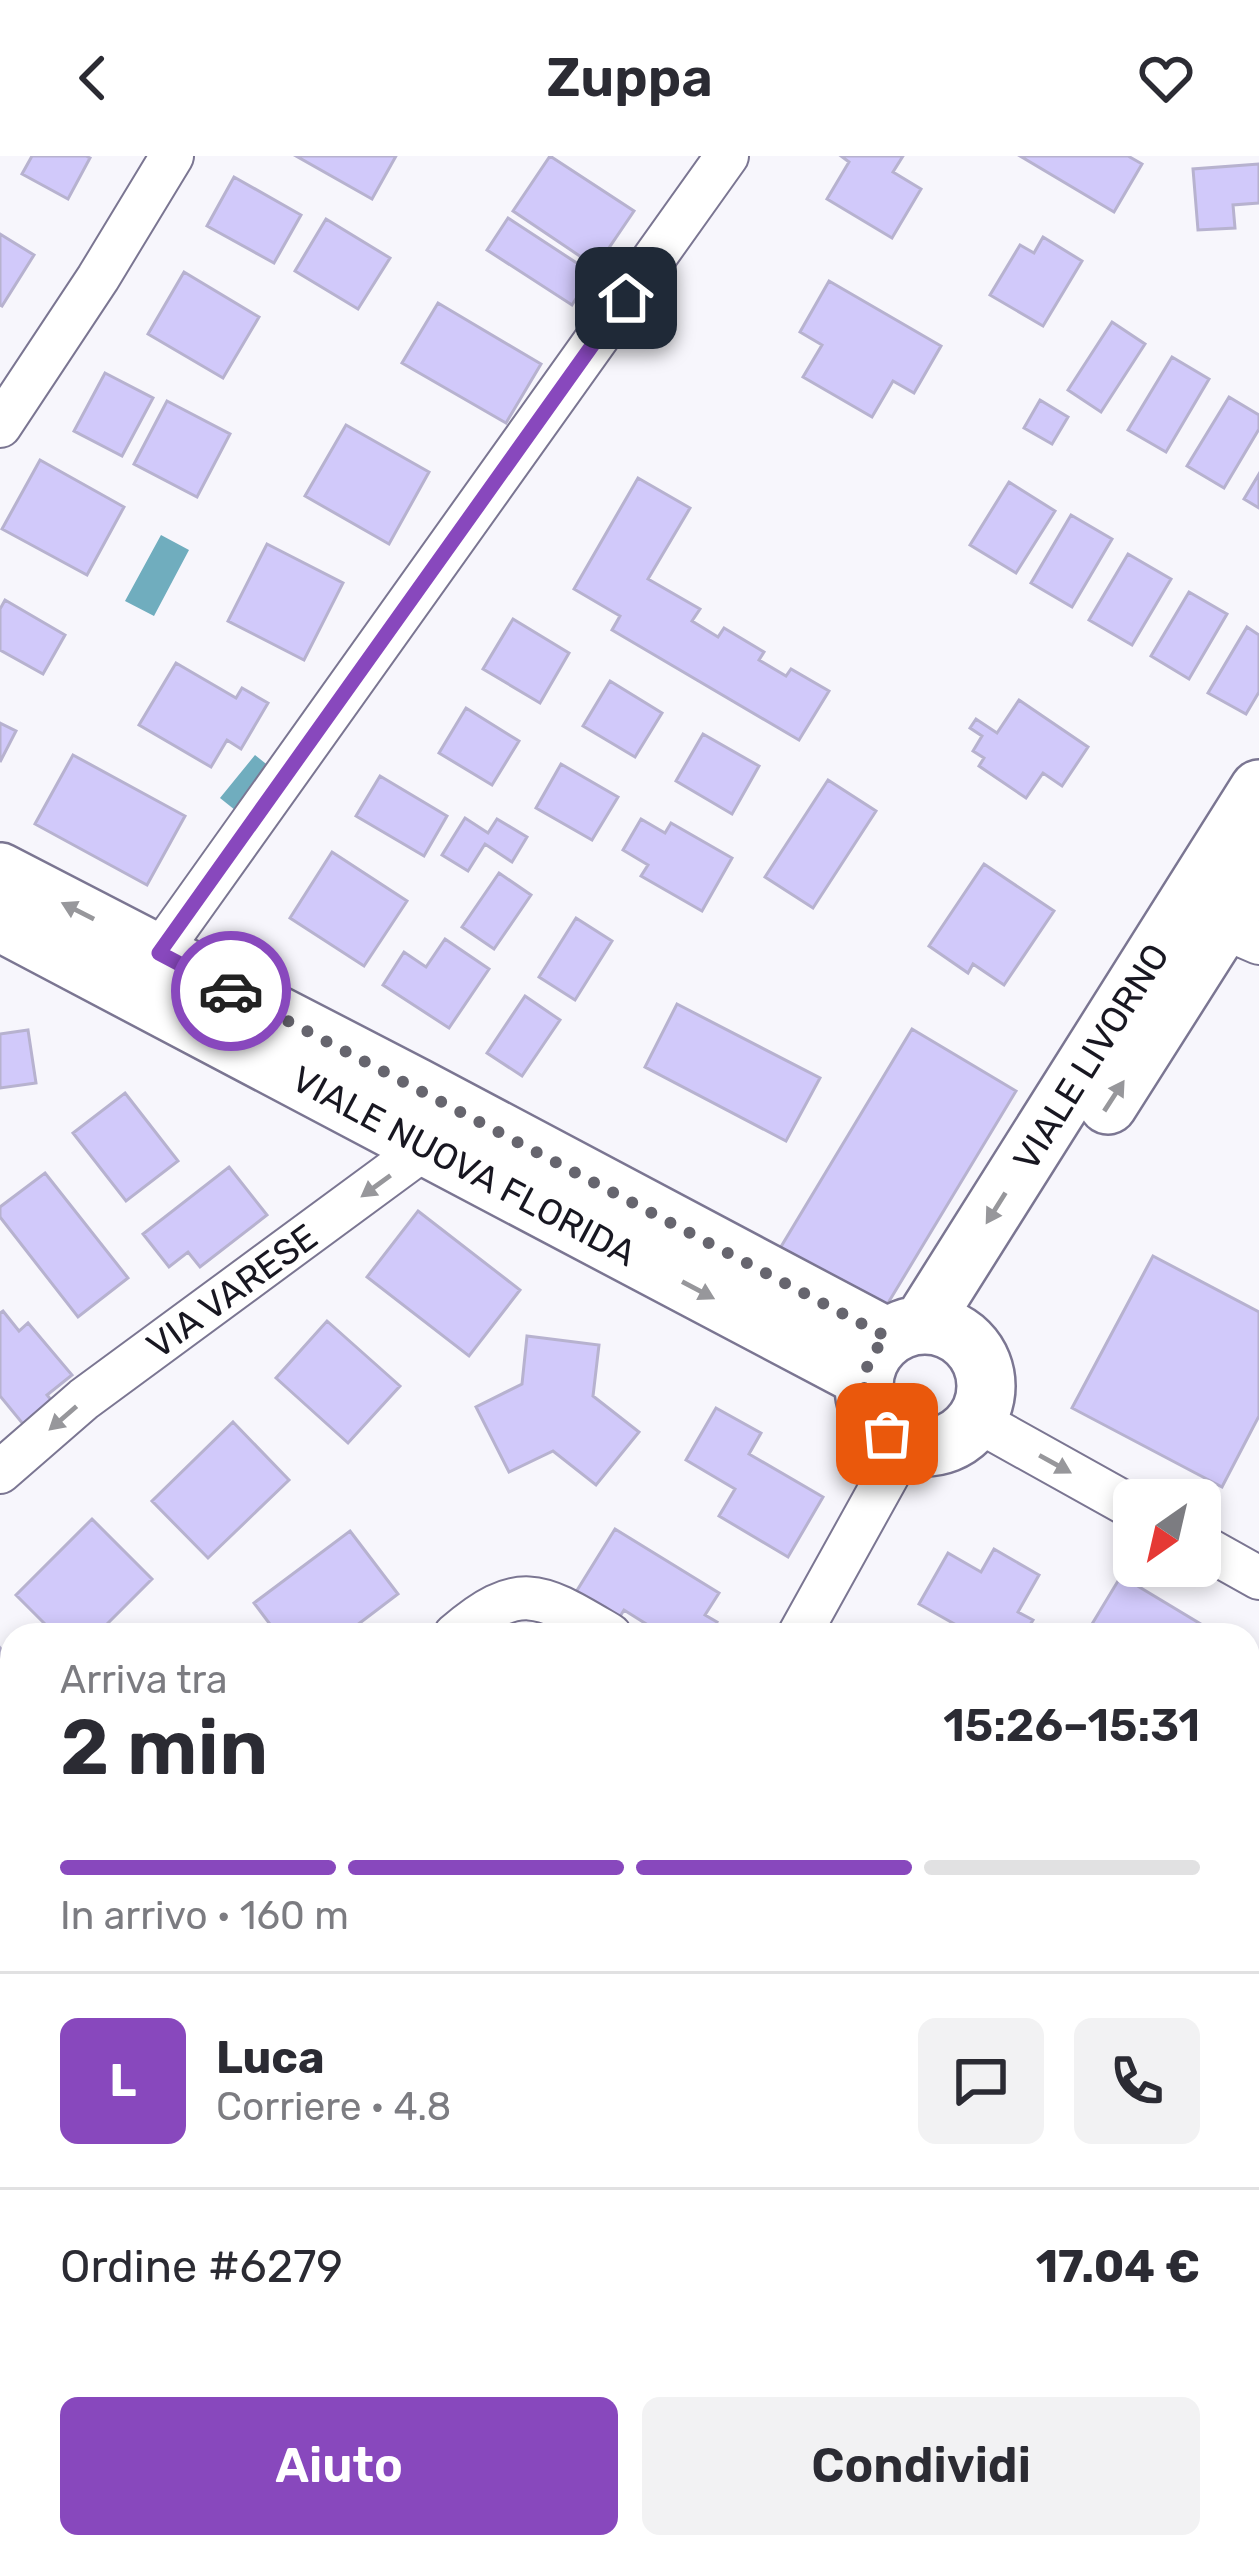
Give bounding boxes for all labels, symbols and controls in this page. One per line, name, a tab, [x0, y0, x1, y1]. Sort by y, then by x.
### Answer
icon: back	[60, 45, 126, 111]
icon: heart	[1133, 45, 1199, 111]
text: Zuppa	[546, 46, 713, 110]
pin	[575, 247, 677, 349]
icon: home	[593, 265, 659, 331]
one-way arrow	[60, 902, 95, 922]
courier	[171, 931, 291, 1051]
street label: VIALE LIVORNO	[1004, 936, 1178, 1178]
icon: car	[198, 958, 264, 1024]
street label: VIALE NUOVA FLORIDA	[285, 1057, 643, 1275]
one-way arrow	[1102, 1080, 1124, 1112]
one-way arrow	[360, 1173, 391, 1197]
one-way arrow	[985, 1192, 1007, 1224]
street label: VIA VARESE	[138, 1215, 326, 1367]
one-way arrow	[681, 1279, 716, 1300]
pin	[836, 1383, 938, 1485]
icon: bag	[854, 1401, 920, 1467]
one-way arrow	[48, 1404, 77, 1431]
one-way arrow	[1038, 1453, 1072, 1474]
north arrow	[1113, 1479, 1221, 1587]
map controls	[1113, 1479, 1221, 1587]
text: Arriva tra	[60, 1657, 228, 1703]
text: 15:26–15:31	[943, 1699, 1200, 1752]
text: 2 min	[60, 1701, 268, 1794]
text: In arrivo · 160 m	[60, 1893, 349, 1939]
button: chat	[918, 2018, 1044, 2144]
button: phone	[1074, 2018, 1200, 2144]
text: Luca	[216, 2031, 324, 2084]
text: L	[110, 2054, 136, 2107]
text: Corriere · 4.8	[216, 2084, 451, 2130]
text: Ordine #6279	[60, 2240, 343, 2293]
text: 17.04 €	[1036, 2240, 1200, 2293]
button: Aiuto	[60, 2397, 618, 2535]
button: Condividi	[642, 2397, 1200, 2535]

